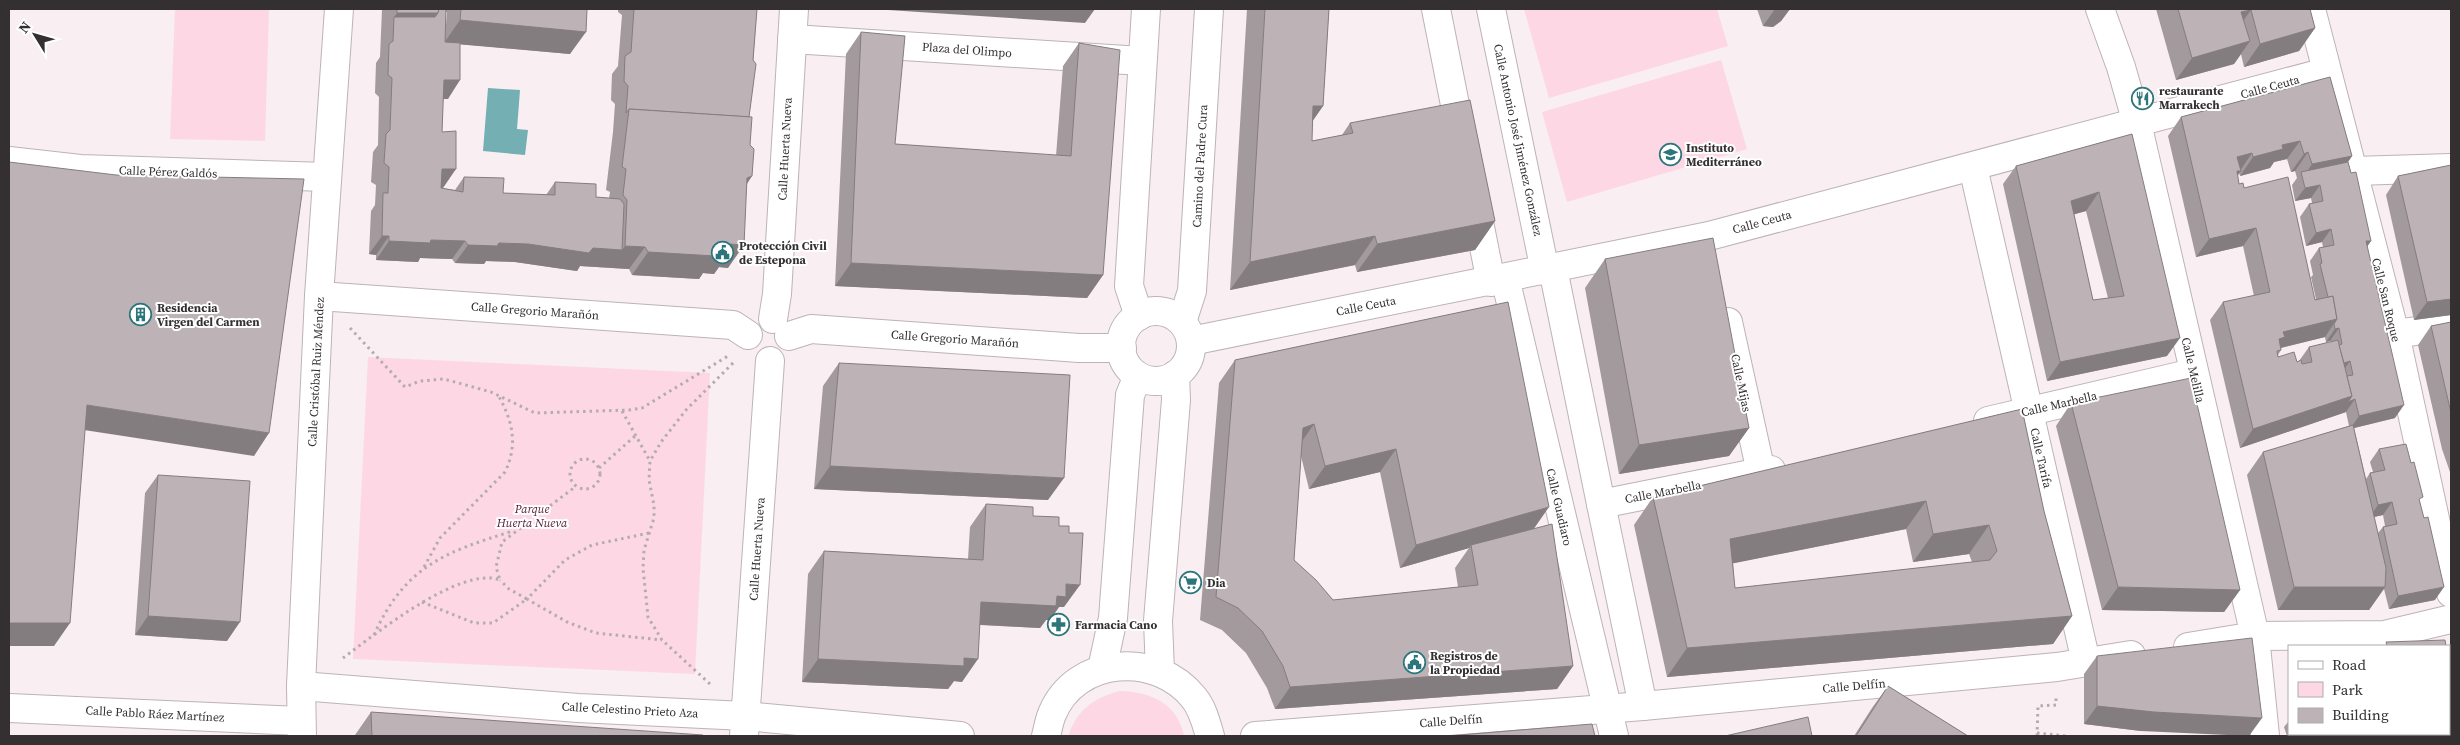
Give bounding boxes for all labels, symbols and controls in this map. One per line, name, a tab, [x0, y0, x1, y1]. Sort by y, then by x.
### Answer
north arrow	[10, 10, 60, 60]
text: N	[14, 17, 36, 37]
street label: Plaza del Olimpo	[922, 39, 1013, 61]
street label: Calle Antonio José Jiménez González	[1490, 43, 1546, 238]
street label: Calle Ceuta	[2239, 71, 2302, 103]
place label: restaurante Marrakech	[2159, 83, 2223, 113]
restaurant icon: restaurante Marrakech	[2131, 86, 2155, 110]
street label: Calle Huerta Nueva	[774, 96, 796, 201]
street label: Camino del Padre Cura	[1189, 103, 1211, 228]
place label: Instituto Mediterráneo	[1686, 140, 1762, 170]
school or university icon: Instituto Mediterráneo	[1658, 143, 1682, 167]
street label: Calle Pérez Galdós	[118, 162, 218, 182]
street label: Calle Ceuta	[1731, 206, 1794, 238]
place label: Protección Civil de Estepona	[739, 238, 827, 268]
public building icon: Protección Civil de Estepona	[711, 241, 735, 265]
street label: Calle San Roque	[2368, 256, 2404, 344]
street label: Calle Ceuta	[1335, 292, 1398, 320]
street label: Calle Cristóbal Ruiz Méndez	[304, 296, 328, 447]
street label: Calle Gregorio Marañón	[470, 299, 600, 323]
place label: Residencia Virgen del Carmen	[157, 300, 260, 330]
building icon: Residencia Virgen del Carmen	[129, 303, 153, 327]
street label: Calle Gregorio Marañón	[890, 327, 1020, 351]
street label: Calle Melilla	[2178, 336, 2208, 405]
street label: Calle Mijas	[1727, 353, 1755, 413]
street label: Calle Marbella	[2019, 387, 2099, 420]
street label: Calle Tarifa	[2026, 426, 2056, 491]
street label: Calle Guadiaro	[1542, 467, 1576, 548]
street label: Calle Marbella	[1623, 477, 1703, 507]
street label: Calle Huerta Nueva	[745, 496, 769, 601]
park label: Parque Huerta Nueva	[496, 501, 568, 531]
supermarket icon: Dia	[1179, 571, 1203, 595]
place label: Dia	[1207, 575, 1226, 591]
pharmacy icon: Farmacia Cano	[1047, 613, 1071, 637]
place label: Farmacia Cano	[1075, 617, 1158, 633]
legend	[2288, 645, 2450, 735]
place label: Registros de la Propiedad	[1430, 648, 1500, 678]
public building icon: Registros de la Propiedad	[1402, 651, 1426, 675]
text: Road	[2332, 654, 2366, 675]
street label: Calle Delfín	[1822, 675, 1886, 697]
text: Park	[2332, 679, 2364, 700]
street label: Calle Celestino Prieto Aza	[561, 698, 700, 722]
street label: Calle Pablo Ráez Martínez	[85, 702, 225, 726]
text: Building	[2332, 704, 2389, 725]
street label: Calle Delfín	[1419, 711, 1483, 731]

